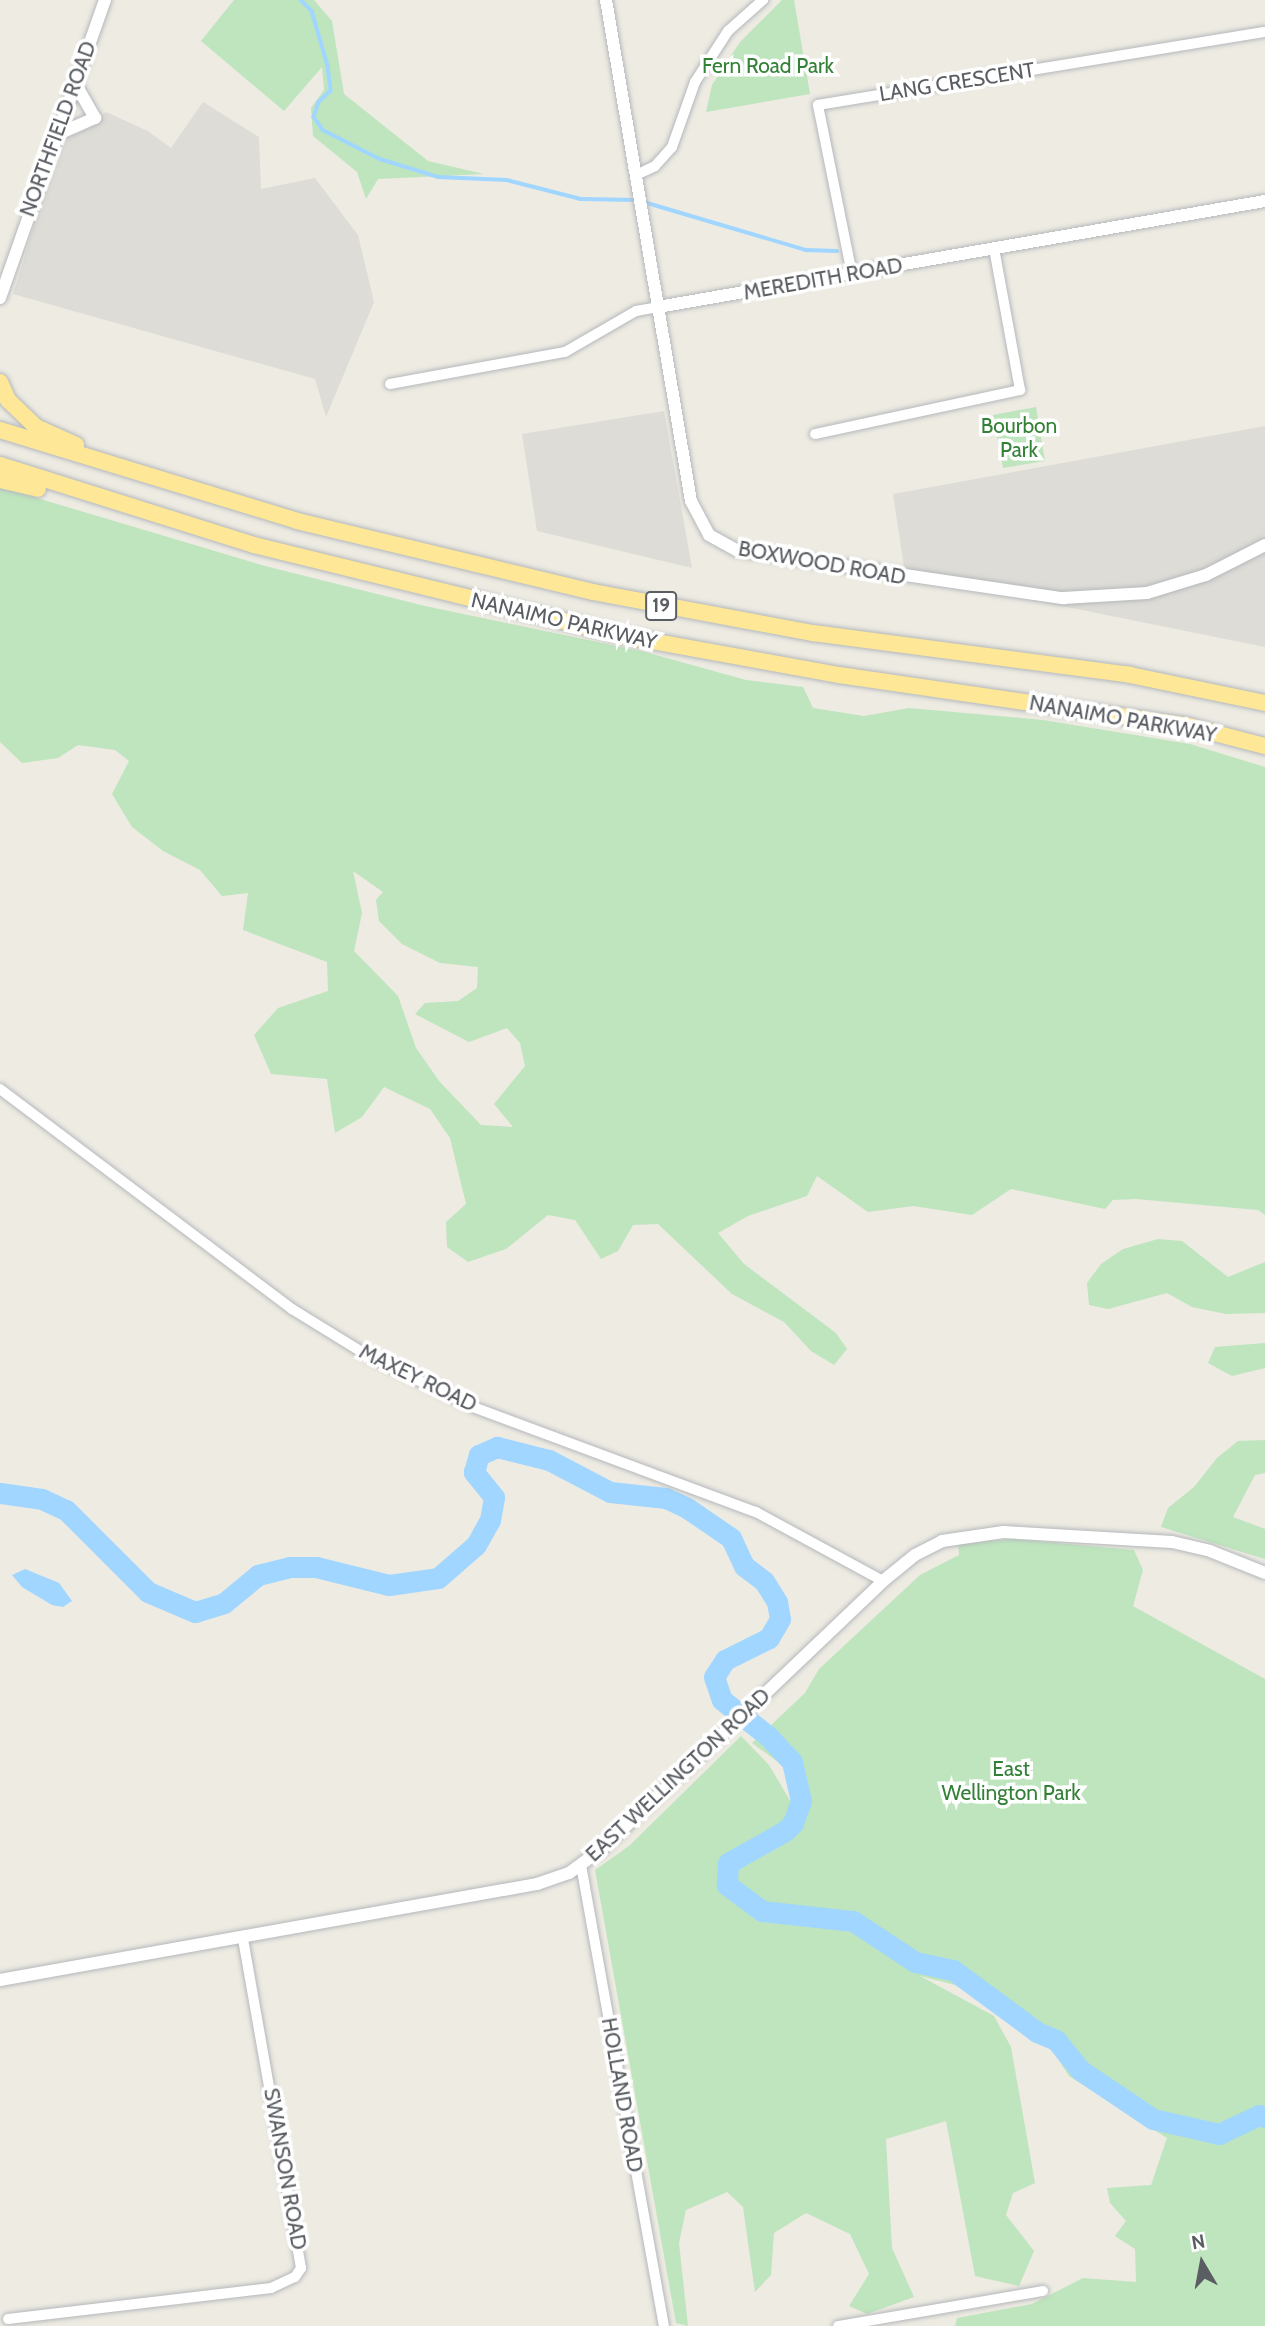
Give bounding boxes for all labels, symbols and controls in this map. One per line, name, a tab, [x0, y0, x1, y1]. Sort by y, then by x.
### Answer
street label: NORTHFIELD ROAD	[15, 38, 101, 220]
park label: Fern Road Park	[702, 53, 834, 79]
street label: LANG CRESCENT	[877, 57, 1037, 107]
street label: MEREDITH ROAD	[742, 253, 904, 305]
park label: Bourbon Park	[981, 413, 1057, 463]
street label: BOXWOOD ROAD	[736, 536, 908, 590]
street label: NANAIMO PARKWAY	[469, 587, 659, 655]
road number: 19	[644, 590, 678, 622]
street label: NANAIMO PARKWAY	[1027, 690, 1219, 748]
street label: MAXEY ROAD	[355, 1339, 481, 1417]
street label: EAST WELLINGTON ROAD	[581, 1683, 775, 1867]
park label: East Wellington Park	[941, 1756, 1081, 1806]
street label: HOLLAND ROAD	[596, 2016, 648, 2174]
street label: SWANSON ROAD	[258, 2086, 312, 2252]
north arrow	[1167, 2228, 1237, 2298]
text: N	[1190, 2229, 1207, 2254]

